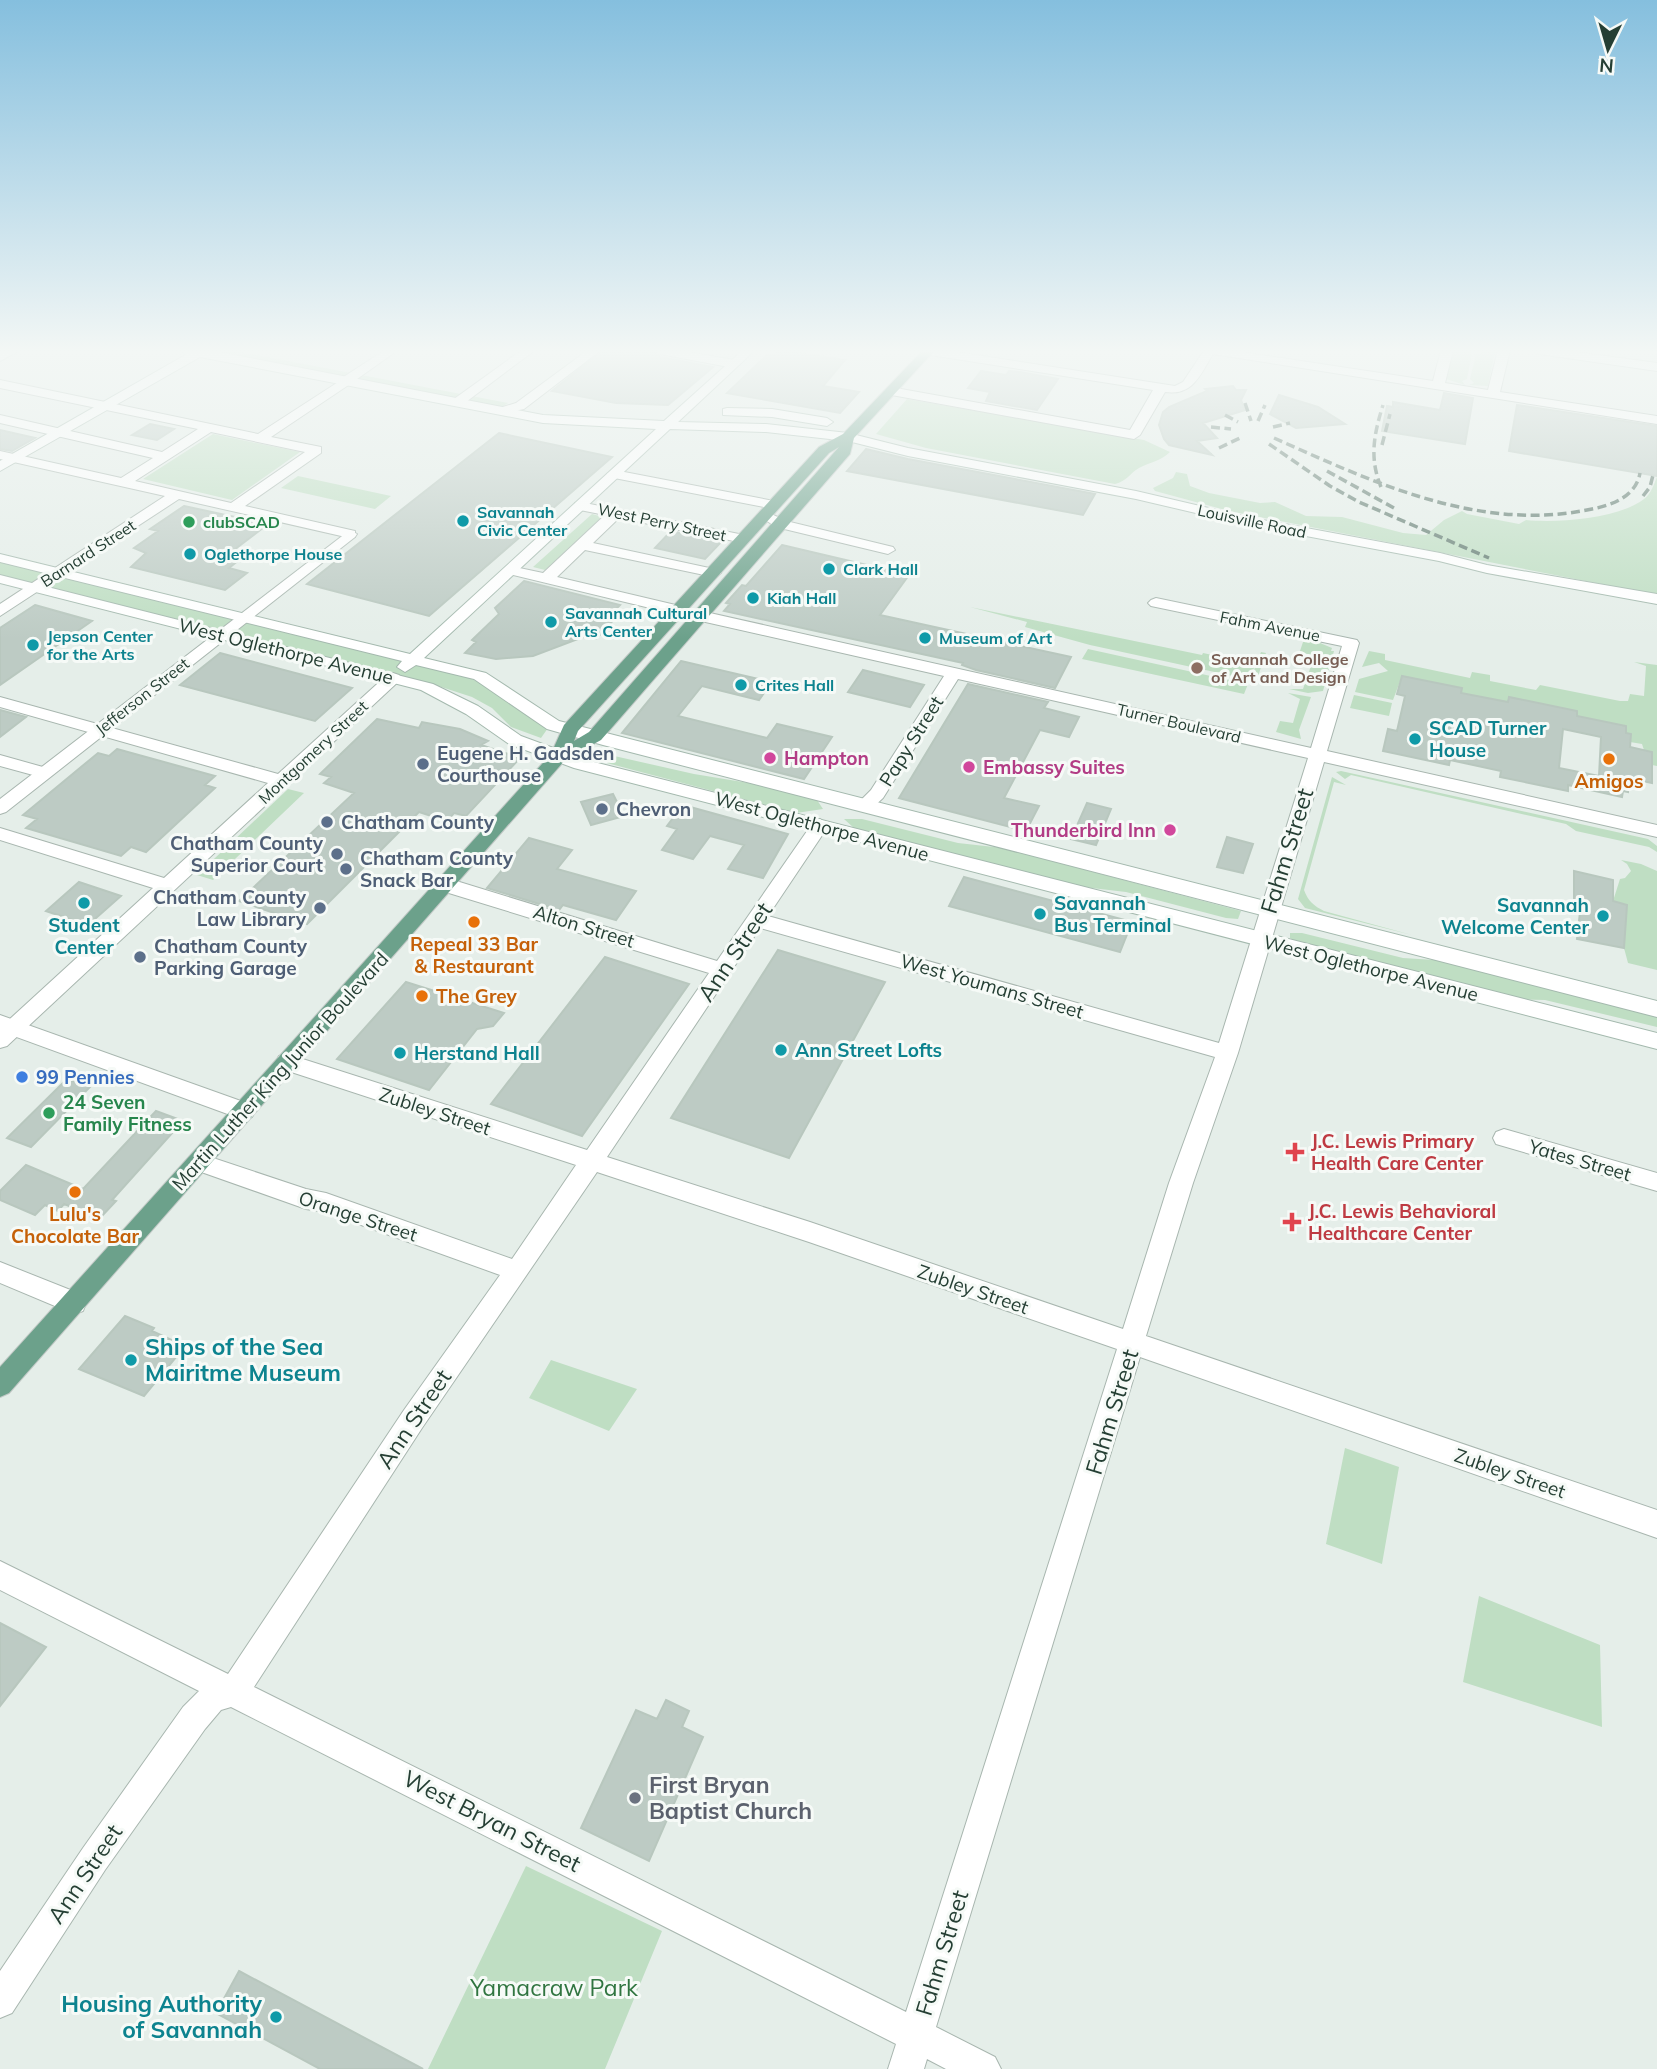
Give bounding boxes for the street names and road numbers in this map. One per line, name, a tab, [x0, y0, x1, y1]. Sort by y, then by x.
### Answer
street label: West Perry Street	[596, 499, 729, 545]
street label: Louisville Road	[1196, 500, 1308, 542]
street label: Barnard Street	[37, 515, 139, 591]
street label: Fahm Avenue	[1218, 606, 1322, 646]
street label: West Oglethorpe Avenue	[176, 613, 396, 689]
street label: Jefferson Street	[91, 653, 193, 739]
street label: Papy Street	[874, 691, 948, 791]
street label: Montgomery Street	[254, 696, 372, 808]
street label: Turner Boulevard	[1115, 699, 1243, 747]
street label: Fahm Street	[1254, 785, 1319, 917]
street label: West Oglethorpe Avenue	[712, 786, 932, 866]
street label: Ann Street	[691, 897, 778, 1007]
street label: Alton Street	[531, 899, 638, 953]
street label: West Oglethorpe Avenue	[1261, 930, 1481, 1006]
street label: Martin Luther King Junior Boulevard	[167, 947, 393, 1195]
street label: West Youmans Street	[898, 948, 1087, 1024]
street label: Zubley Street	[376, 1082, 494, 1140]
street label: Yates Street	[1525, 1134, 1634, 1186]
street label: Orange Street	[296, 1186, 421, 1247]
street label: Zubley Street	[914, 1259, 1032, 1319]
street label: Fahm Street	[1079, 1346, 1144, 1478]
street label: Ann Street	[370, 1364, 457, 1474]
street label: Zubley Street	[1451, 1443, 1569, 1503]
street label: West Bryan Street	[398, 1763, 586, 1878]
street label: Ann Street	[41, 1819, 128, 1929]
street label: Fahm Street	[909, 1887, 974, 2019]

